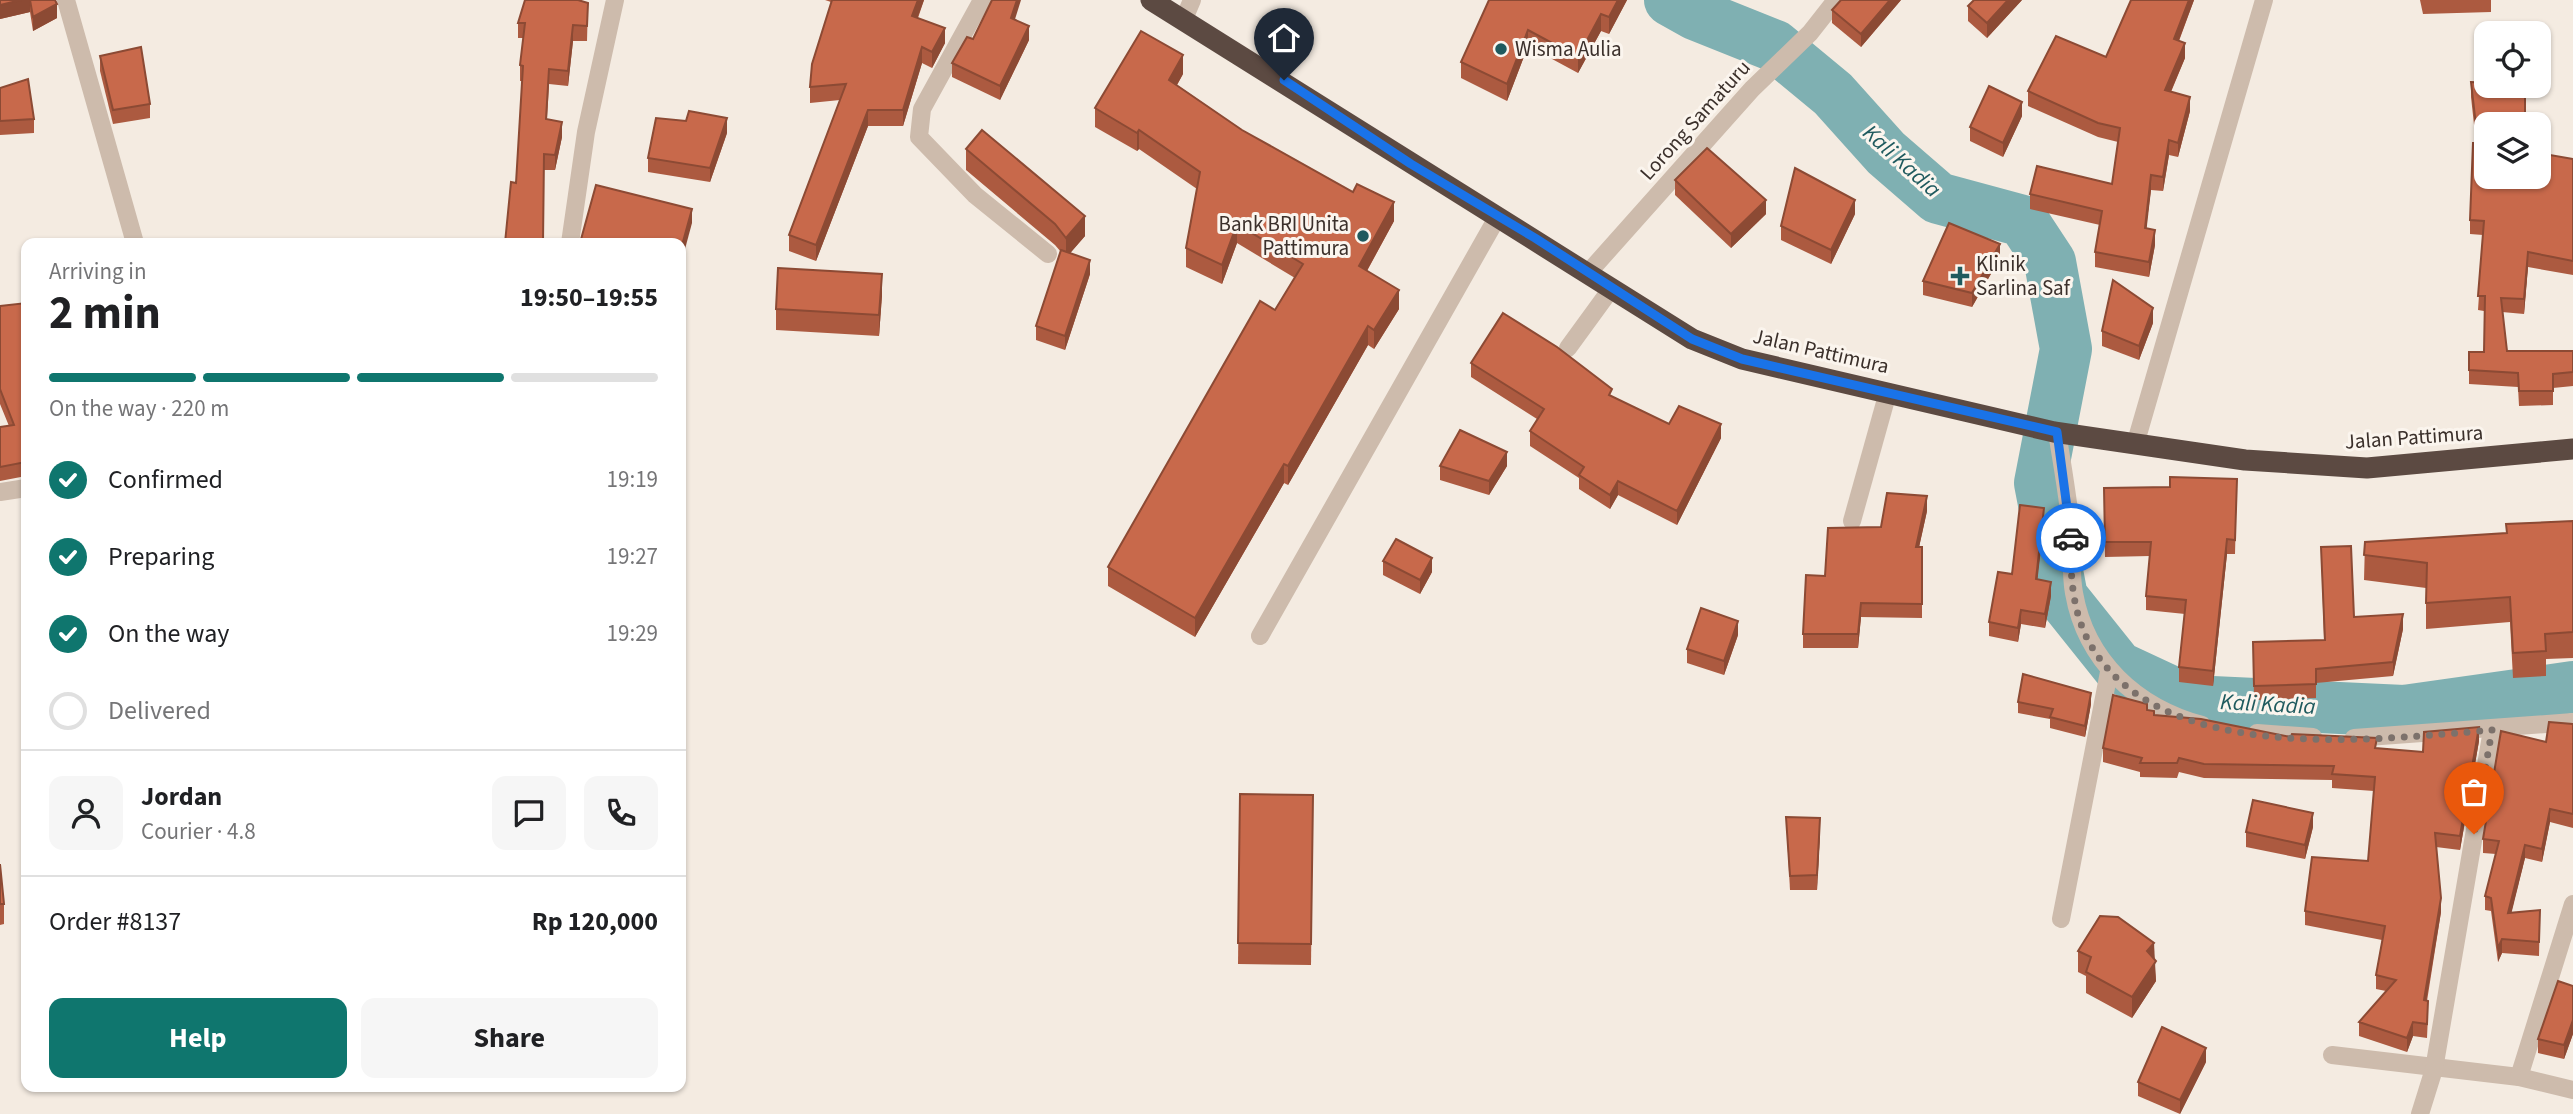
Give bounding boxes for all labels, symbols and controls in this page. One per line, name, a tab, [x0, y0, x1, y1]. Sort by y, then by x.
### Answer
pin	[1254, 8, 1314, 80]
icon: home	[1265, 19, 1303, 57]
map controls	[2474, 21, 2551, 189]
button: locate	[2474, 21, 2551, 98]
place label: Wisma Aulia	[1515, 34, 1621, 64]
marker: Wisma Aulia	[1493, 41, 1509, 57]
street label: Lorong Samaturu	[1633, 53, 1757, 187]
button: layers	[2474, 112, 2551, 189]
water label: Kali Kadia	[1855, 117, 1949, 205]
place label: Bank BRI Unita Pattimura	[1219, 209, 1349, 263]
marker: Bank BRI Unita Pattimura	[1355, 228, 1371, 244]
place label: Klinik Sarlina Saf	[1976, 249, 2071, 303]
text: Arriving in	[49, 255, 147, 288]
marker: Klinik Sarlina Saf	[1950, 266, 1970, 286]
text: 19:50–19:55	[520, 279, 658, 316]
text: 2 min	[49, 281, 161, 346]
street label: Jalan Pattimura	[1750, 321, 1892, 381]
text: On the way · 220 m	[49, 392, 229, 425]
street label: Jalan Pattimura	[2344, 417, 2484, 457]
icon: check	[49, 461, 87, 499]
text: Confirmed	[108, 461, 223, 498]
text: 19:19	[607, 463, 658, 496]
courier	[2036, 503, 2106, 573]
icon: car	[2052, 519, 2090, 557]
icon: check	[49, 538, 87, 576]
text: Preparing	[108, 538, 214, 575]
text: 19:27	[607, 540, 658, 573]
icon: check	[49, 615, 87, 653]
text: On the way	[108, 615, 229, 652]
text: 19:29	[607, 617, 658, 650]
water label: Kali Kadia	[2219, 685, 2317, 723]
text: Delivered	[108, 692, 211, 729]
pin	[2444, 762, 2504, 834]
icon: bag	[2455, 773, 2493, 811]
button: person	[49, 776, 123, 850]
button: chat	[492, 776, 566, 850]
button: phone	[584, 776, 658, 850]
text: Jordan	[141, 778, 222, 815]
text: Courier · 4.8	[141, 815, 256, 848]
text: Order #8137	[49, 903, 181, 940]
text: Rp 120,000	[532, 903, 658, 940]
button: Help	[49, 998, 347, 1078]
button: Share	[361, 998, 658, 1078]

